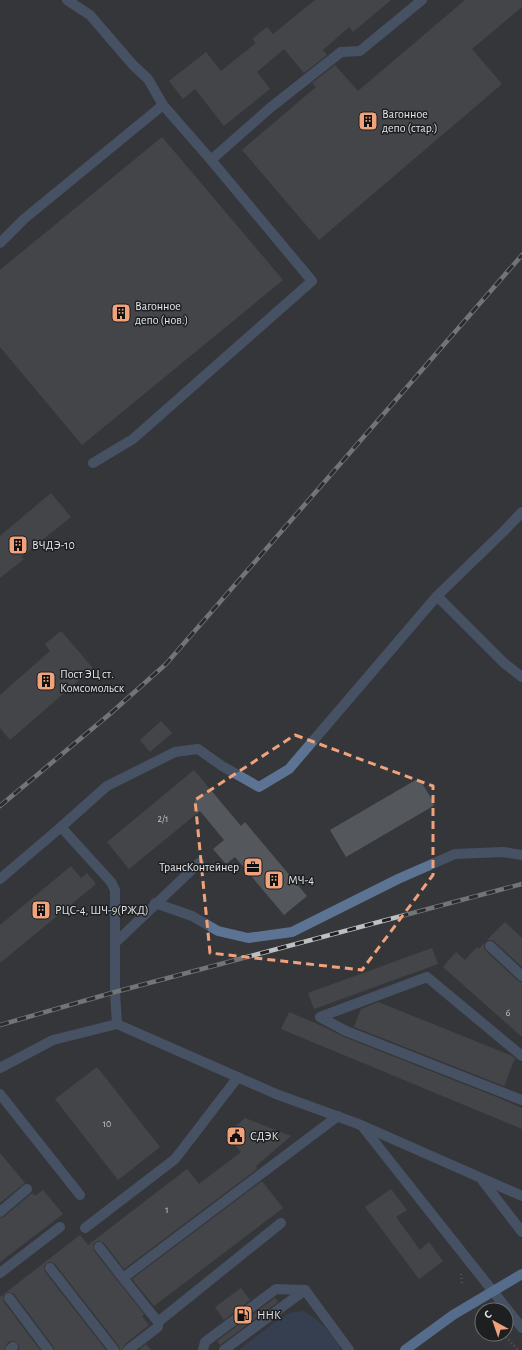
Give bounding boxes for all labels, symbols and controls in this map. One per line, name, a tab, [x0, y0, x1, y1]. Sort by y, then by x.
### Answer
place label: Вагонное депо (стар.)	[382, 108, 438, 134]
building icon: Вагонное депо (стар.)	[357, 110, 379, 132]
place label: Вагонное депо (нов.)	[135, 300, 188, 326]
building icon: Вагонное депо (нов.)	[110, 302, 132, 324]
building icon: ВЧДЭ-10	[7, 534, 29, 556]
place label: ВЧДЭ-10	[32, 539, 75, 551]
place label: Пост ЭЦ ст. Комсомольск	[60, 668, 125, 694]
building icon: Пост ЭЦ ст. Комсомольск	[35, 670, 57, 692]
house number: 2/1	[158, 814, 168, 824]
office icon: ТрансКонтейнер	[242, 856, 264, 878]
place label: ТрансКонтейнер	[159, 861, 239, 873]
building icon: МЧ-4	[263, 869, 285, 891]
place label: МЧ-4	[288, 874, 314, 886]
building icon: РЦС-4, ШЧ-9(РЖД)	[30, 899, 52, 921]
place label: РЦС-4, ШЧ-9(РЖД)	[55, 904, 149, 916]
house number: 6	[506, 1008, 511, 1018]
house number: 10	[103, 1119, 111, 1129]
public building icon: СДЭК	[225, 1125, 247, 1147]
place label: СДЭК	[250, 1130, 279, 1142]
house number: 1	[165, 1205, 169, 1215]
north arrow	[474, 1302, 514, 1342]
fuel station icon: ННК	[232, 1304, 254, 1326]
place label: ННК	[257, 1309, 281, 1321]
text: С	[482, 1309, 494, 1321]

